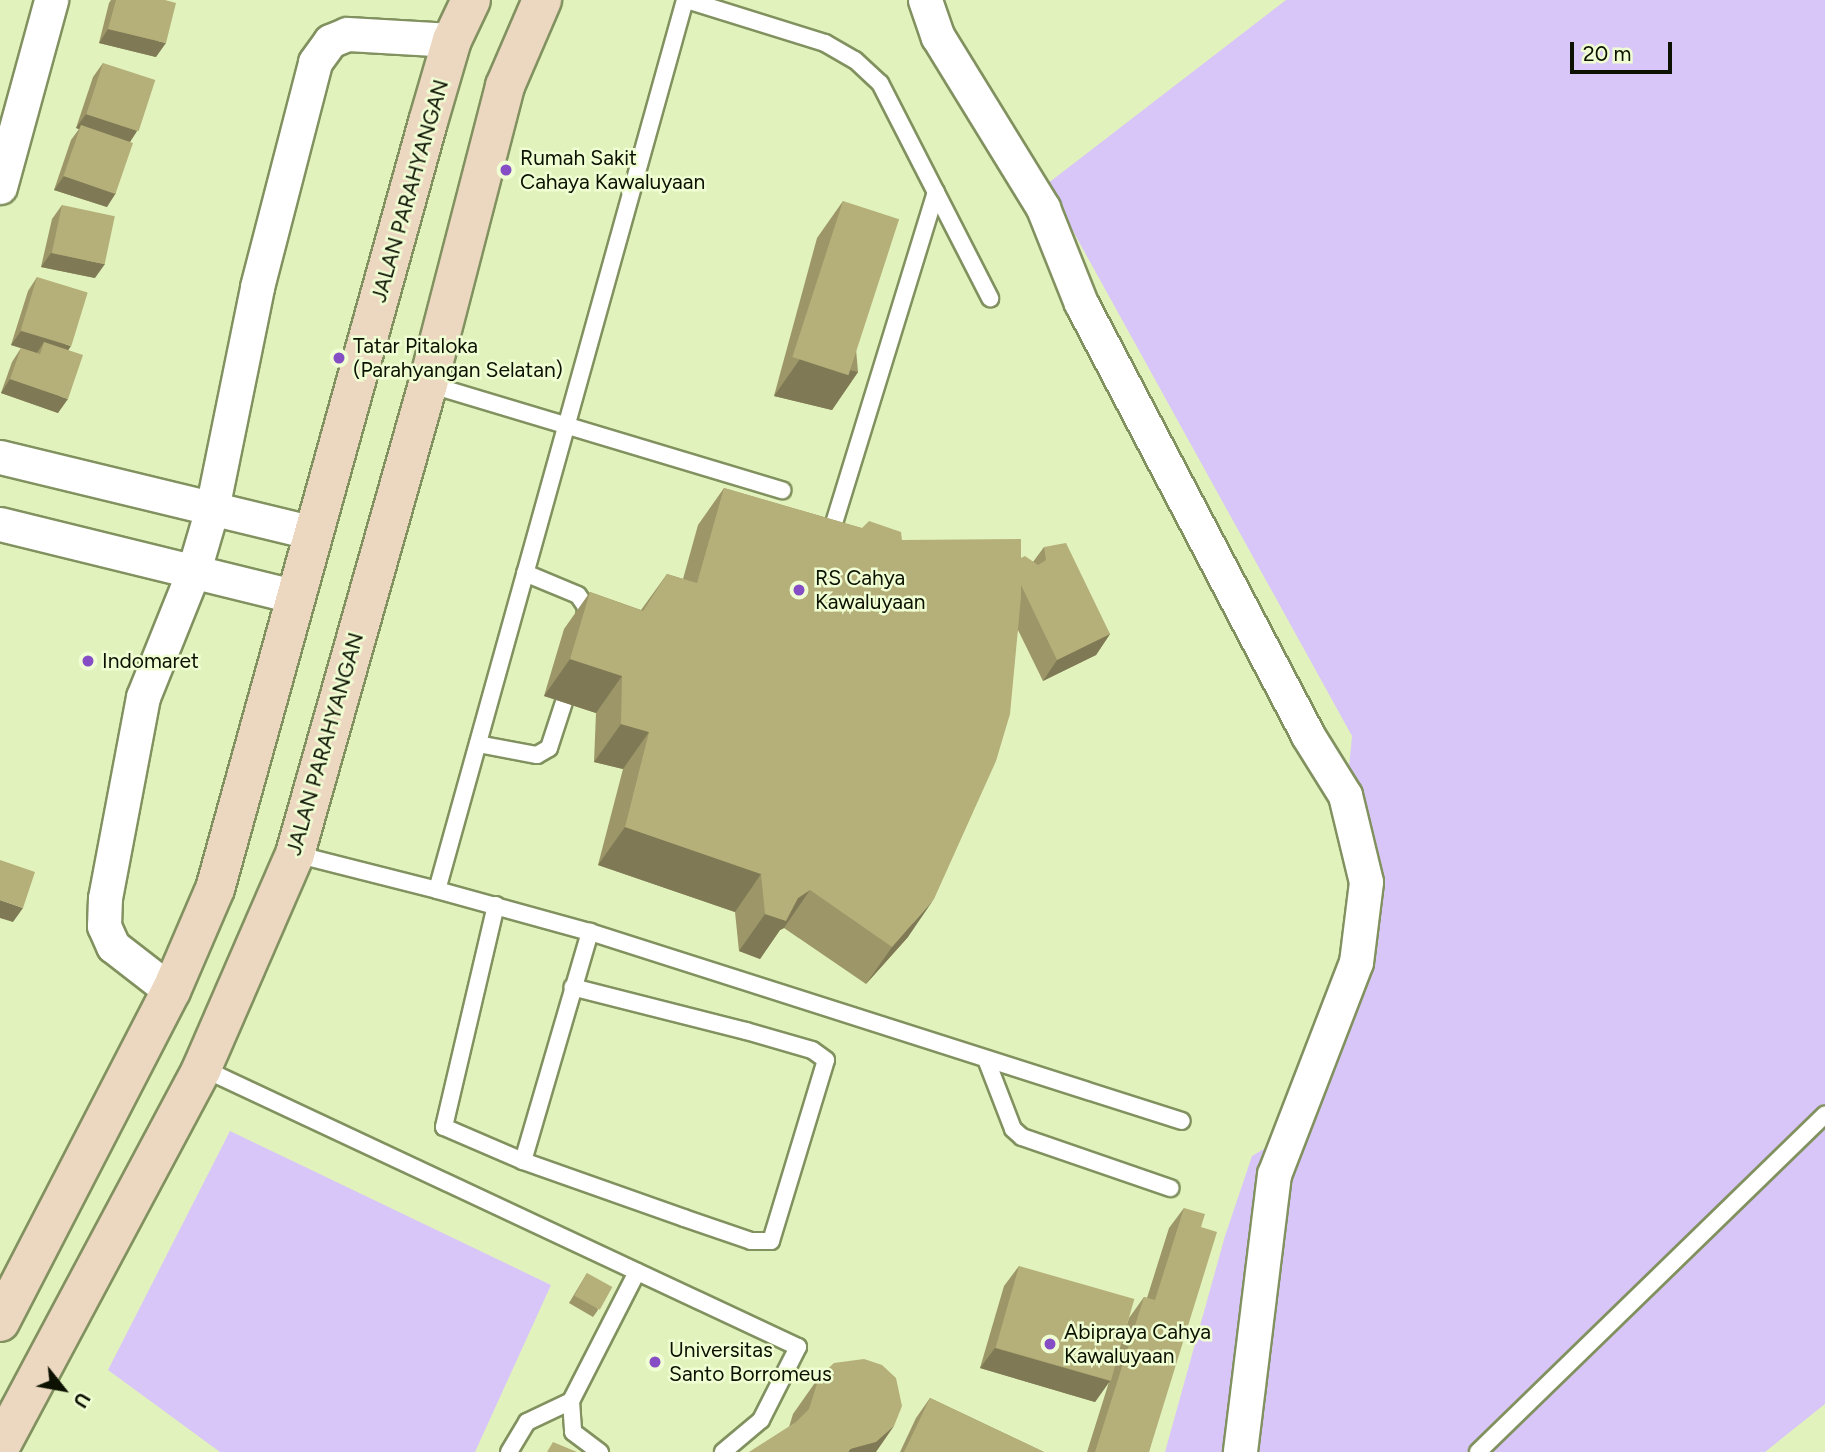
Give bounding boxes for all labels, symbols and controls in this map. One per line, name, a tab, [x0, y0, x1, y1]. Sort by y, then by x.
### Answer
scale bar	[1573, 28, 1674, 72]
text: 20 m	[1583, 41, 1631, 66]
street label: JALAN PARAHYANGAN	[366, 77, 454, 305]
place label: Rumah Sakit Cahaya Kawaluyaan	[520, 145, 705, 195]
marker: Rumah Sakit Cahaya Kawaluyaan	[498, 162, 514, 178]
place label: Tatar Pitaloka (Parahyangan Selatan)	[353, 333, 563, 383]
marker: Tatar Pitaloka (Parahyangan Selatan)	[331, 350, 347, 366]
place label: RS Cahya Kawaluyaan	[815, 565, 925, 615]
marker: RS Cahya Kawaluyaan	[789, 580, 809, 600]
street label: JALAN PARAHYANGAN	[281, 630, 369, 858]
place label: Indomaret	[102, 648, 199, 674]
marker: Indomaret	[80, 653, 96, 669]
place label: Abipraya Cahya Kawaluyaan	[1064, 1319, 1211, 1369]
marker: Abipraya Cahya Kawaluyaan	[1042, 1336, 1058, 1352]
place label: Universitas Santo Borromeus	[669, 1337, 832, 1387]
north arrow	[28, 1354, 98, 1424]
marker: Universitas Santo Borromeus	[647, 1354, 663, 1370]
text: U	[68, 1388, 95, 1412]

